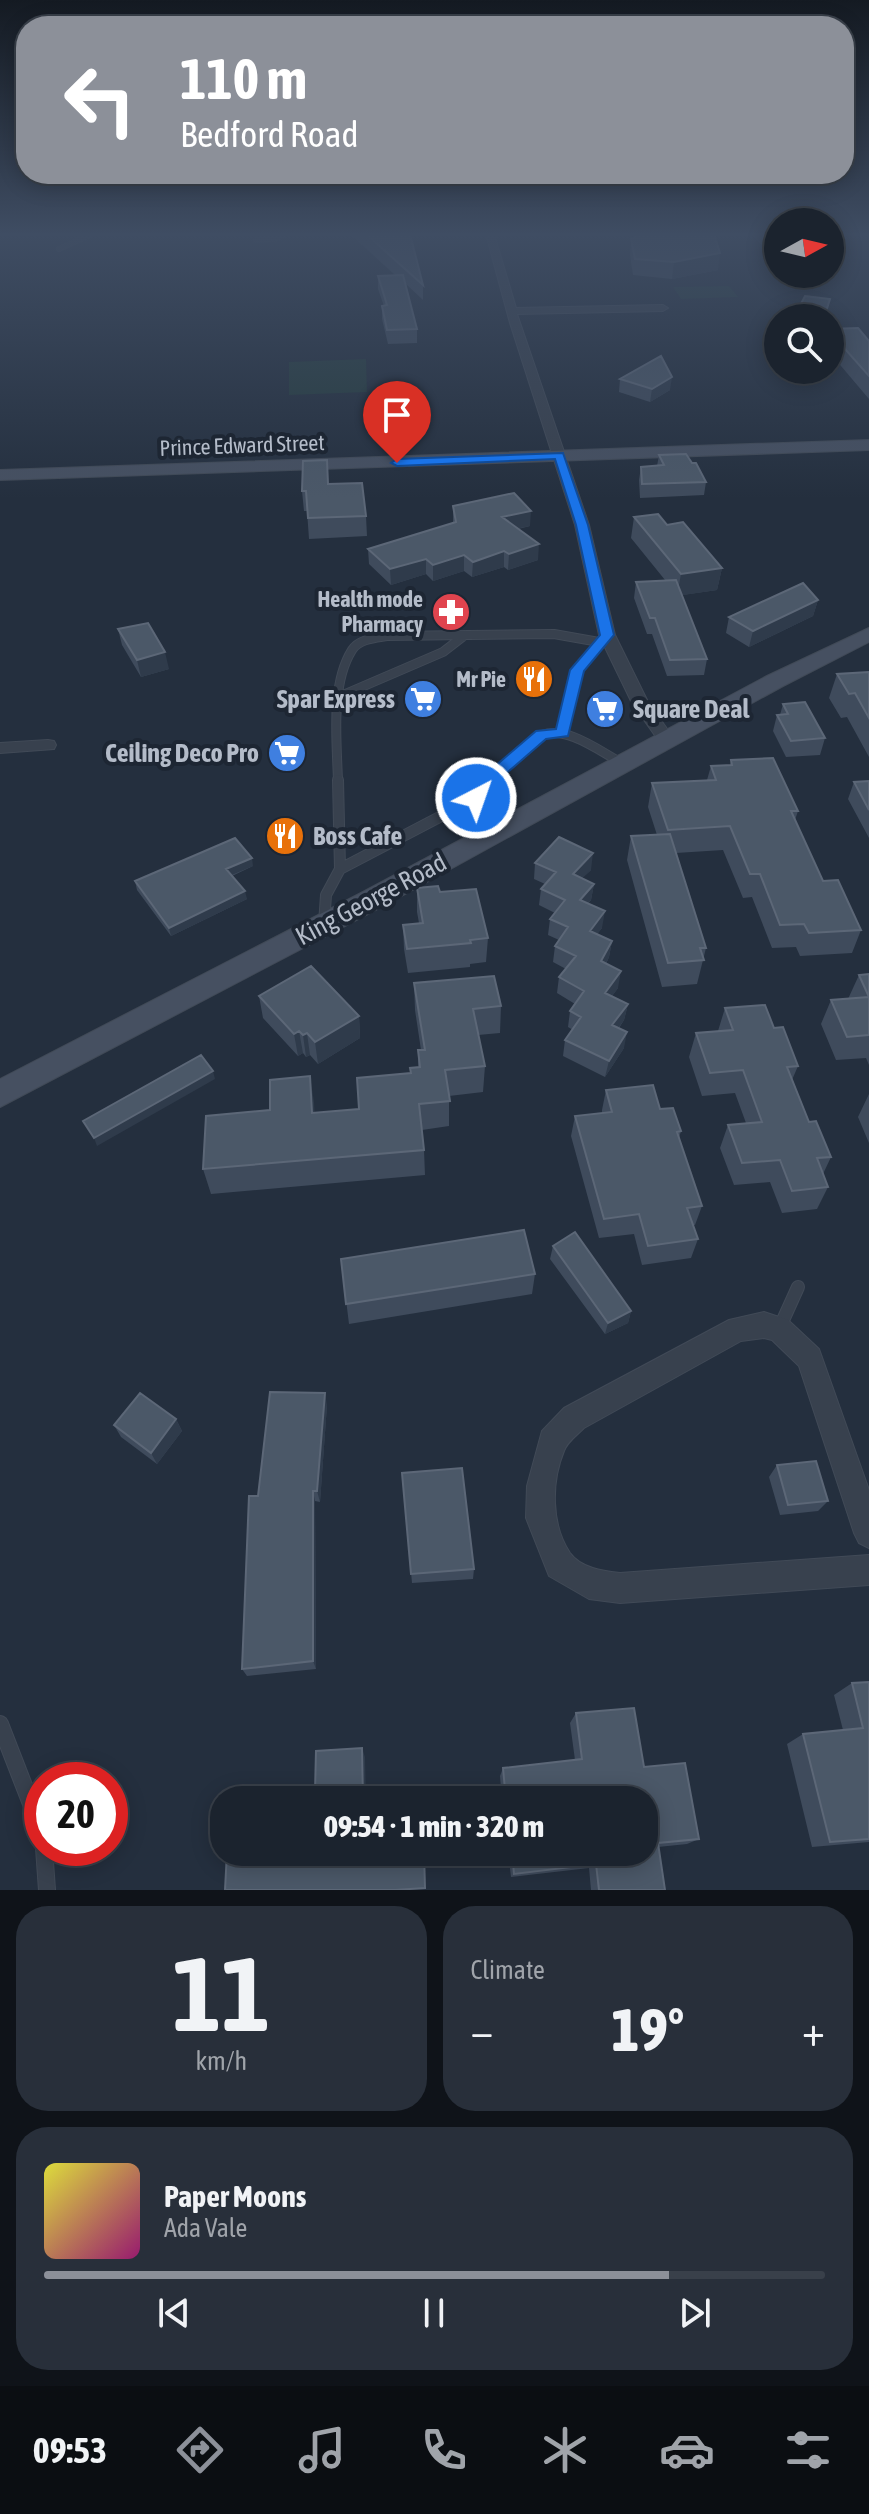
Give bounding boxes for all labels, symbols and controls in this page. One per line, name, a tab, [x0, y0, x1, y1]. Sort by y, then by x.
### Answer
text: 110 m	[180, 47, 307, 111]
icon: left	[48, 48, 152, 152]
text: Bedford Road	[180, 113, 359, 155]
north arrow	[764, 208, 844, 288]
map controls	[764, 208, 844, 384]
button: search	[764, 304, 844, 384]
pin	[363, 381, 431, 463]
icon: arrive	[375, 393, 419, 437]
street label: Prince Edward Street	[159, 429, 325, 461]
place label: Health mode Pharmacy	[318, 586, 423, 637]
pharmacy icon: Health mode Pharmacy	[430, 591, 472, 633]
restaurant icon: Mr Pie	[513, 658, 555, 700]
place label: Mr Pie	[456, 666, 506, 692]
supermarket icon: Spar Express	[402, 678, 444, 720]
place label: Spar Express	[277, 684, 395, 714]
supermarket icon: Square Deal	[584, 688, 626, 730]
place label: Square Deal	[633, 694, 750, 724]
supermarket icon: Ceiling Deco Pro	[266, 732, 308, 774]
place label: Ceiling Deco Pro	[105, 738, 259, 768]
position arrow	[434, 756, 518, 840]
restaurant icon: Boss Cafe	[264, 815, 306, 857]
place label: Boss Cafe	[313, 821, 402, 851]
street label: King George Road	[291, 847, 451, 951]
speed limit sign: 20	[24, 1762, 128, 1866]
text: 09:54 · 1 min · 320 m	[324, 1809, 544, 1843]
text: 11	[172, 1934, 270, 2053]
text: Climate	[471, 1955, 545, 1985]
text: 19°	[611, 1995, 684, 2064]
text: −	[471, 2005, 493, 2055]
text: +	[802, 2005, 825, 2055]
text: km/h	[195, 2046, 247, 2076]
text: Paper Moons	[164, 2179, 306, 2213]
text: Ada Vale	[164, 2213, 247, 2243]
icon: previous	[152, 2291, 196, 2335]
icon: pause	[412, 2291, 456, 2335]
icon: next	[673, 2291, 717, 2335]
icon: directions	[172, 2422, 228, 2478]
icon: music	[294, 2422, 350, 2478]
icon: phone	[416, 2422, 472, 2478]
icon: climate	[537, 2422, 593, 2478]
icon: car	[659, 2422, 715, 2478]
icon: filters	[780, 2422, 836, 2478]
text: 09:53	[33, 2429, 107, 2471]

